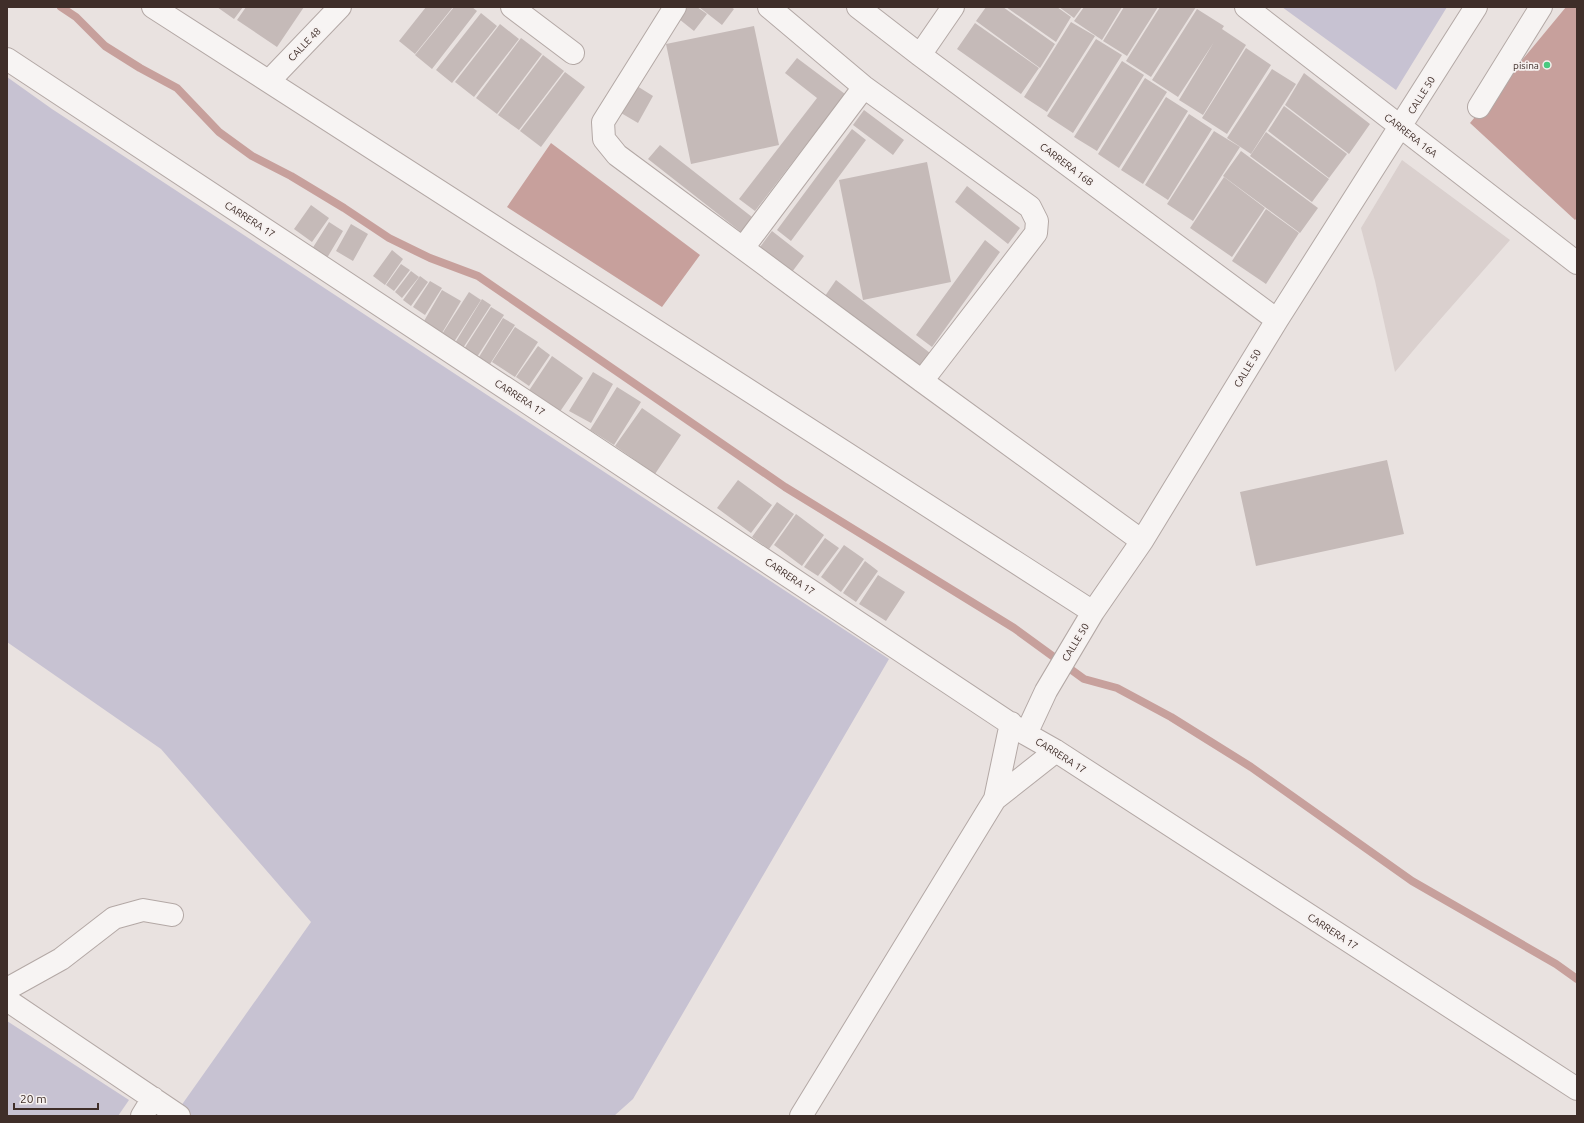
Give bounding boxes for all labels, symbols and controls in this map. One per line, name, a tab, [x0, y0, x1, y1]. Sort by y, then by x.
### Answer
street label: CALLE 48	[286, 25, 323, 63]
place label: pisina	[1513, 60, 1539, 71]
marker: pisina	[1542, 60, 1552, 70]
street label: CALLE 50	[1406, 74, 1437, 116]
street label: CARRERA 16A	[1382, 111, 1440, 160]
street label: CARRERA 16B	[1038, 141, 1096, 188]
street label: CARRERA 17	[223, 199, 277, 240]
street label: CALLE 50	[1232, 347, 1263, 389]
street label: CARRERA 17	[493, 377, 547, 418]
street label: CARRERA 17	[763, 556, 817, 597]
street label: CALLE 50	[1060, 621, 1091, 663]
street label: CARRERA 17	[1033, 736, 1088, 775]
street label: CARRERA 17	[1306, 911, 1360, 952]
scale bar	[14, 1085, 98, 1111]
text: 20 m	[20, 1092, 47, 1105]

